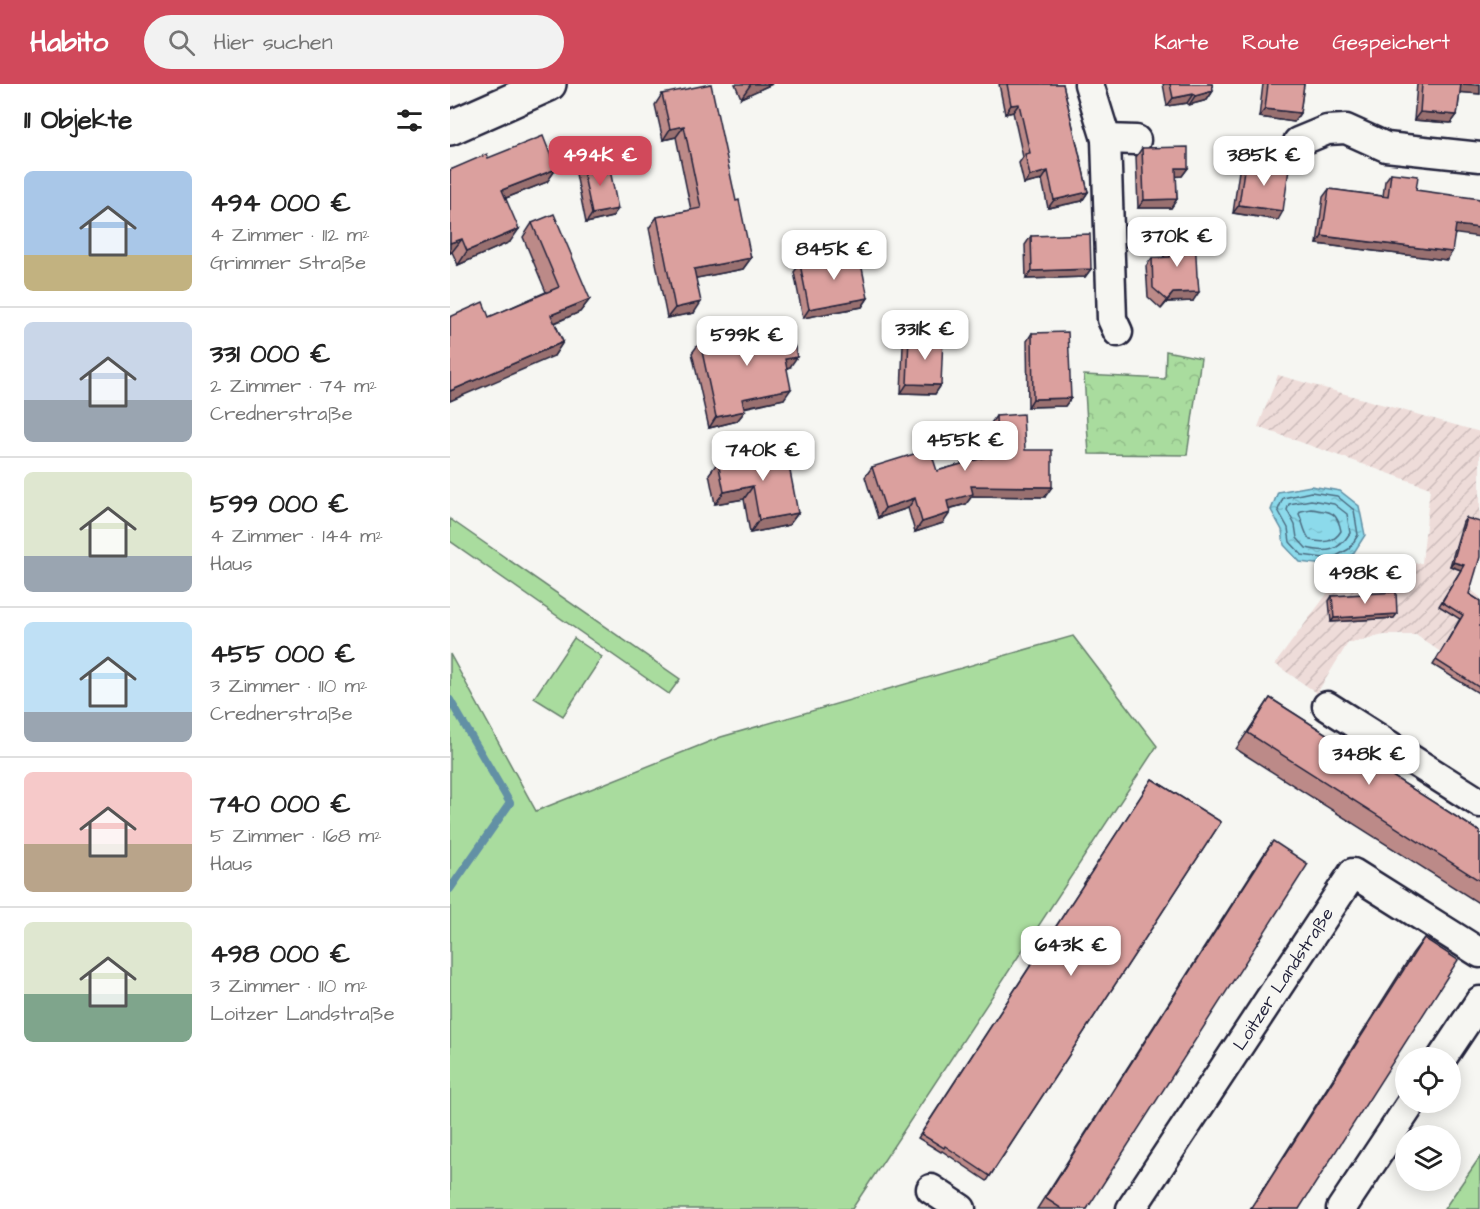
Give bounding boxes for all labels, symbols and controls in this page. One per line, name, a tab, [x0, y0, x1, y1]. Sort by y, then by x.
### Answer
search box	[144, 15, 564, 69]
text: Habito	[30, 23, 108, 62]
icon: search	[165, 26, 198, 59]
text: Hier suchen	[213, 27, 333, 58]
text: Karte	[1154, 28, 1209, 57]
text: Route	[1242, 28, 1299, 57]
text: Gespeichert	[1332, 28, 1450, 57]
text: 11 Objekte	[24, 102, 132, 138]
icon: filters	[393, 104, 426, 137]
pin: 494K €	[551, 136, 649, 187]
pin: 385K €	[1215, 136, 1313, 187]
text: 494K €	[563, 141, 637, 169]
text: 385K €	[1227, 141, 1301, 169]
text: 494 000 €	[210, 185, 351, 221]
icon: home	[72, 195, 144, 267]
pin: 370K €	[1128, 217, 1226, 268]
text: 4 Zimmer · 112 m²	[210, 221, 370, 249]
text: 370K €	[1141, 222, 1213, 250]
pin: 845K €	[785, 230, 883, 281]
text: 845K €	[796, 235, 872, 263]
text: Grimmer Straße	[210, 249, 366, 277]
pin: 331K €	[876, 310, 974, 361]
text: 331K €	[896, 315, 954, 343]
pin: 599K €	[698, 316, 796, 367]
text: 599K €	[711, 321, 783, 349]
text: 331 000 €	[210, 336, 330, 372]
icon: home	[72, 346, 144, 418]
text: 2 Zimmer · 74 m²	[210, 372, 377, 400]
text: Crednerstraße	[210, 400, 353, 428]
pin: 455K €	[916, 421, 1014, 472]
text: 455K €	[926, 426, 1004, 454]
pin: 740K €	[714, 431, 812, 482]
text: 740K €	[726, 436, 800, 464]
text: 599 000 €	[210, 486, 349, 522]
icon: home	[72, 496, 144, 568]
text: 4 Zimmer · 144 m²	[210, 522, 383, 550]
text: Haus	[210, 550, 252, 578]
pin: 498K €	[1316, 554, 1414, 605]
text: 498K €	[1328, 559, 1402, 587]
text: 455 000 €	[210, 636, 355, 672]
icon: home	[72, 646, 144, 718]
text: 3 Zimmer · 110 m²	[210, 672, 368, 700]
text: Crednerstraße	[210, 700, 353, 728]
pin: 348K €	[1320, 735, 1418, 786]
text: 348K €	[1333, 740, 1405, 768]
text: 740 000 €	[210, 786, 351, 822]
icon: home	[72, 796, 144, 868]
text: 5 Zimmer · 168 m²	[210, 822, 382, 850]
text: Haus	[210, 850, 252, 878]
street label: Loitzer Landstraße	[1227, 902, 1340, 1055]
pin: 643K €	[1022, 926, 1120, 977]
text: 643K €	[1035, 931, 1107, 959]
text: 498 000 €	[210, 936, 350, 972]
icon: home	[72, 946, 144, 1018]
text: 3 Zimmer · 110 m²	[210, 972, 368, 1000]
text: Loitzer Landstraße	[210, 1000, 395, 1028]
map controls	[1395, 1047, 1461, 1191]
button: locate	[1395, 1047, 1461, 1113]
button: layers	[1395, 1125, 1461, 1191]

